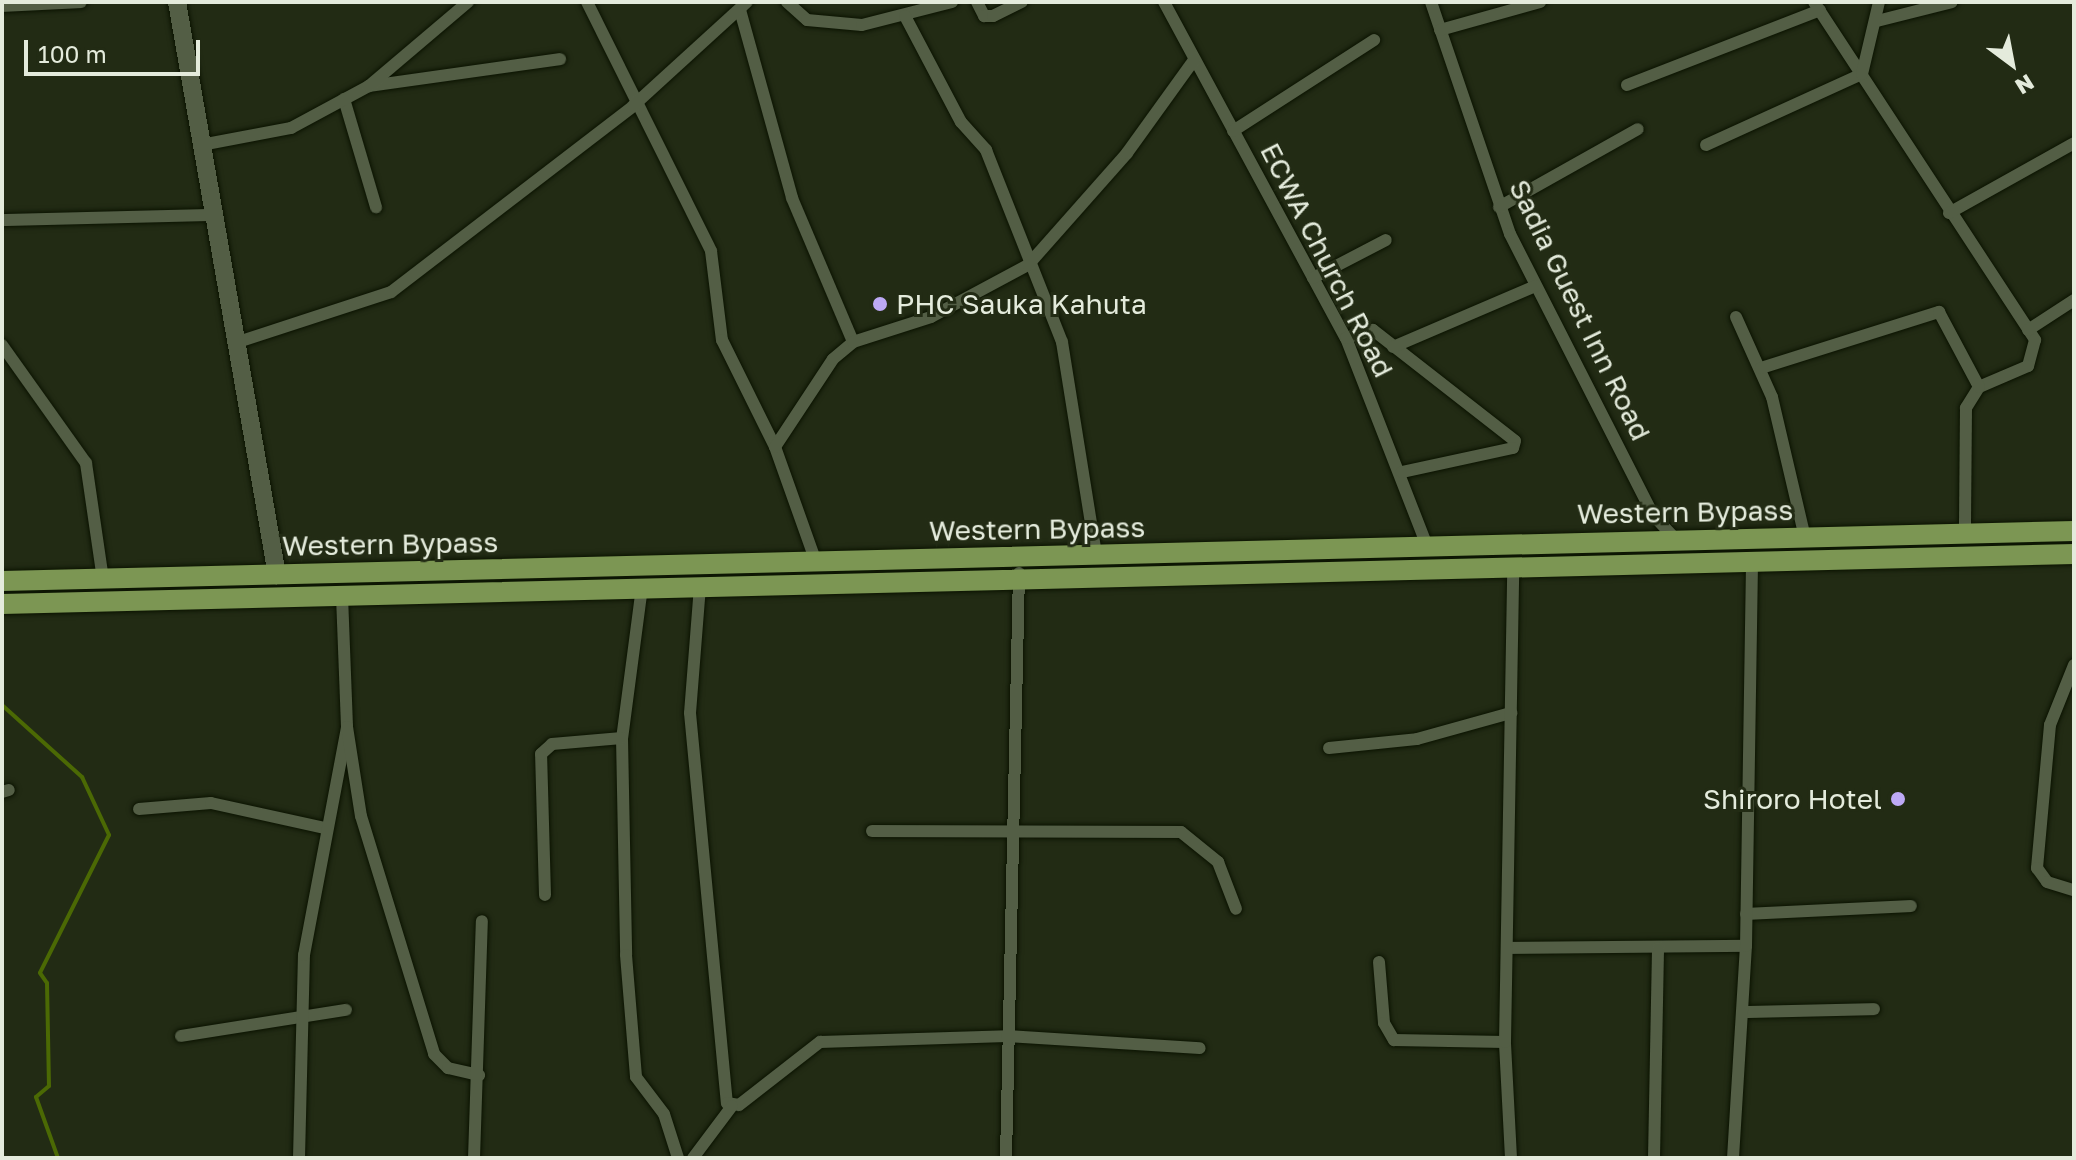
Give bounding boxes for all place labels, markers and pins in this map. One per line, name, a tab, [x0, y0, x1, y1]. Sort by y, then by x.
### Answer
place label: PHC Sauka Kahuta	[896, 287, 1147, 321]
marker: PHC Sauka Kahuta	[871, 295, 889, 313]
place label: Shiroro Hotel	[1703, 782, 1882, 816]
marker: Shiroro Hotel	[1889, 790, 1907, 808]

